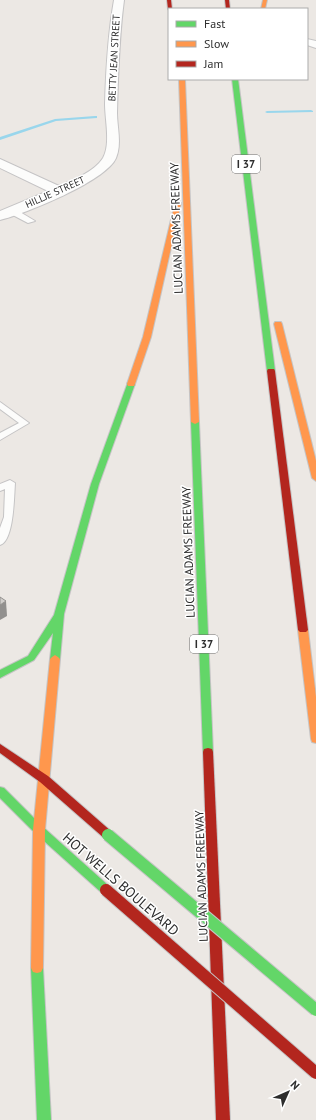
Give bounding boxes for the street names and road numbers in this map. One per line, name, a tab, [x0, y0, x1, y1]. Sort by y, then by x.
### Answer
street label: BETTY JEAN STREET	[105, 14, 123, 102]
road number: I 37	[232, 155, 260, 173]
street label: LUCIAN ADAMS FREEWAY	[166, 162, 186, 294]
street label: HILLJE STREET	[23, 173, 87, 211]
street label: LUCIAN ADAMS FREEWAY	[178, 486, 198, 618]
road number: I 37	[190, 635, 218, 653]
street label: LUCIAN ADAMS FREEWAY	[191, 810, 211, 942]
street label: HOT WELLS BOULEVARD	[59, 829, 183, 939]

